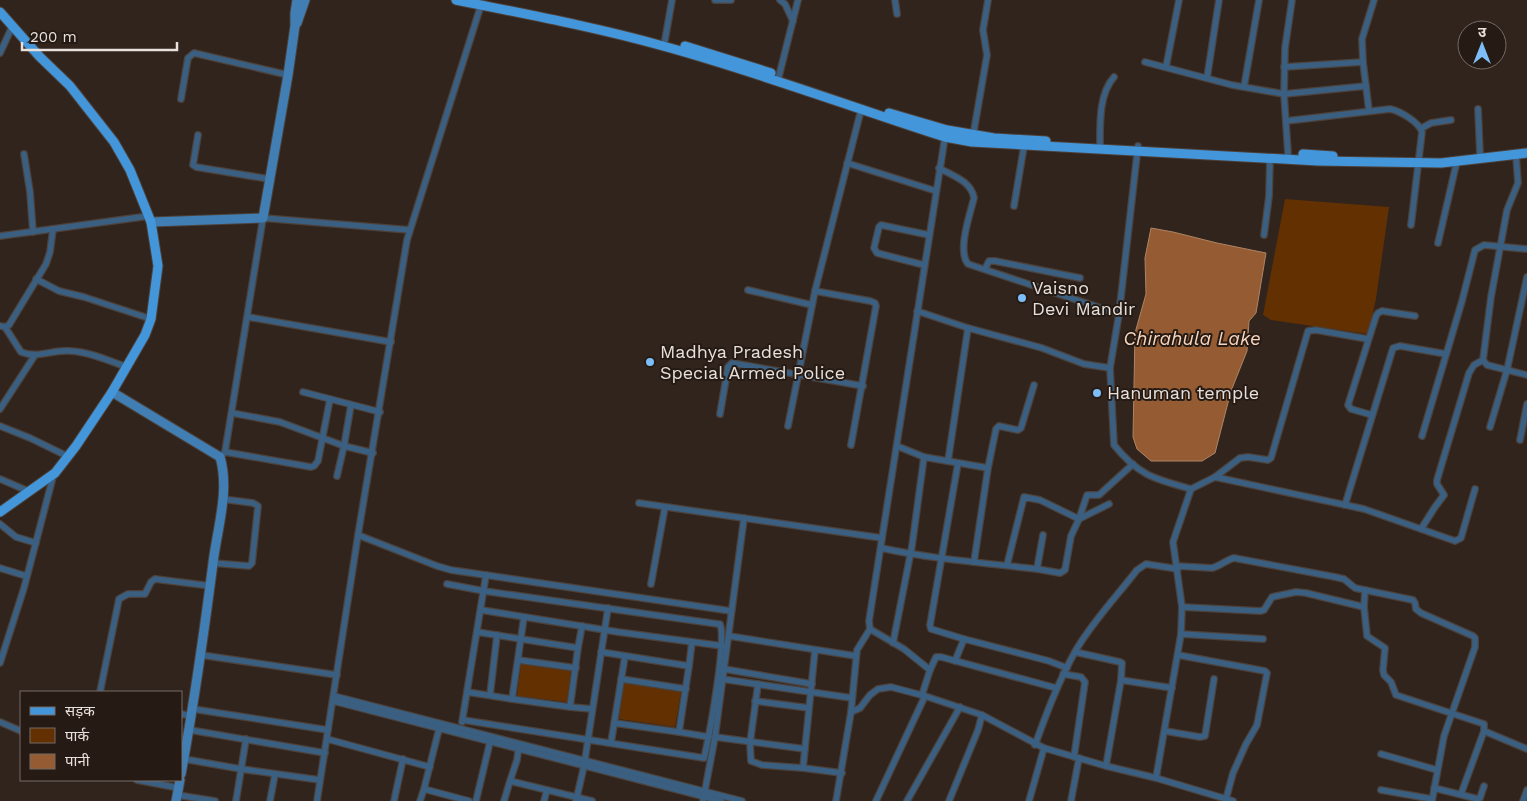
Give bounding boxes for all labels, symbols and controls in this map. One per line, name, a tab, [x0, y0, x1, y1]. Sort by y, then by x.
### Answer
scale bar	[22, 20, 178, 52]
north arrow	[1457, 20, 1507, 70]
text: उ	[1478, 24, 1487, 40]
text: 200 m	[30, 28, 77, 46]
place label: Vaisno Devi Mandir	[1032, 277, 1135, 319]
marker: Vaisno Devi Mandir	[1016, 292, 1028, 304]
water label: Chirahula Lake	[1123, 327, 1261, 350]
place label: Madhya Pradesh Special Armed Police	[660, 341, 845, 383]
marker: Madhya Pradesh Special Armed Police	[644, 356, 656, 368]
place label: Hanuman temple	[1107, 382, 1259, 403]
marker: Hanuman temple	[1091, 387, 1103, 399]
legend	[20, 691, 182, 781]
text: सड़क	[65, 702, 95, 720]
text: पार्क	[65, 727, 89, 745]
text: पानी	[65, 752, 91, 770]

